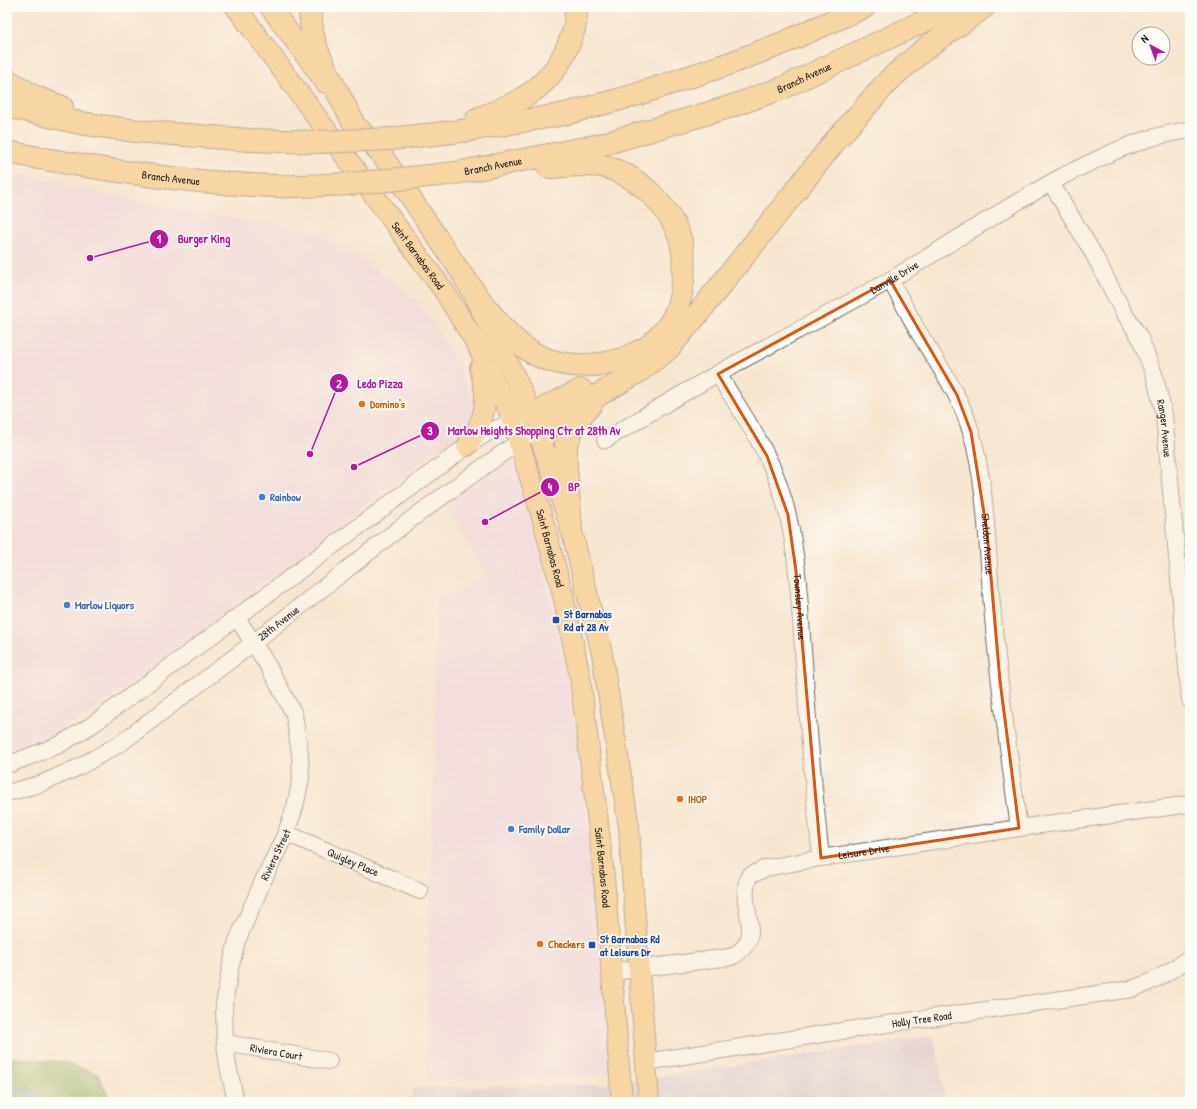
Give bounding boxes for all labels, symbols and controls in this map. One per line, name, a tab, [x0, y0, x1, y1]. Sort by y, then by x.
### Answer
north arrow	[1131, 26, 1171, 66]
text: N	[1138, 31, 1151, 46]
street label: Branch Avenue	[775, 59, 834, 96]
street label: Branch Avenue	[463, 153, 524, 178]
street label: Branch Avenue	[141, 167, 201, 188]
street label: Saint Barnabas Road	[389, 219, 448, 293]
callout: Burger King	[149, 227, 238, 251]
text: 1	[157, 230, 162, 247]
text: Burger King	[178, 230, 231, 248]
street label: Danville Drive	[868, 257, 922, 297]
callout: Ledo Pizza	[329, 371, 410, 395]
text: 2	[336, 375, 342, 392]
text: Ledo Pizza	[358, 375, 403, 392]
place label: Domino's	[370, 397, 406, 411]
street label: Ranger Avenue	[1154, 398, 1175, 459]
marker: Domino's	[357, 399, 367, 409]
callout: Marlow Heights Shopping Ctr at 28th Av	[420, 419, 629, 443]
text: 3	[427, 422, 433, 439]
text: Marlow Heights Shopping Ctr at 28th Av	[448, 422, 621, 440]
callout: BP	[540, 475, 588, 499]
text: 4	[548, 478, 553, 495]
text: BP	[568, 478, 580, 495]
place label: Rainbow	[270, 490, 301, 504]
marker: Rainbow	[257, 492, 267, 502]
street label: Saint Barnabas Road	[533, 508, 568, 589]
street label: Sheldon Avenue	[978, 513, 997, 576]
street label: Townsley Avenue	[790, 573, 809, 641]
place label: Marlow Liquors	[75, 598, 135, 613]
marker: Marlow Liquors	[62, 600, 72, 610]
street label: 28th Avenue	[255, 602, 302, 644]
place label: St Barnabas Rd at 28 Av	[564, 607, 613, 634]
marker: St Barnabas Rd at 28 Av	[551, 615, 561, 625]
place label: IHOP	[688, 792, 707, 806]
marker: IHOP	[675, 794, 685, 804]
place label: Family Dollar	[518, 822, 571, 837]
marker: Family Dollar	[506, 824, 516, 834]
street label: Riviera Street	[257, 827, 294, 883]
street label: Saint Barnabas Road	[592, 827, 614, 909]
street label: Leisure Drive	[838, 841, 891, 862]
street label: Quigley Place	[325, 845, 381, 880]
place label: St Barnabas Rd at Leisure Dr	[600, 932, 660, 959]
place label: Checkers	[548, 937, 585, 951]
marker: Checkers	[535, 939, 545, 949]
marker: St Barnabas Rd at Leisure Dr	[587, 940, 597, 950]
street label: Holly Tree Road	[891, 1008, 953, 1030]
street label: Riviera Court	[249, 1040, 304, 1063]

